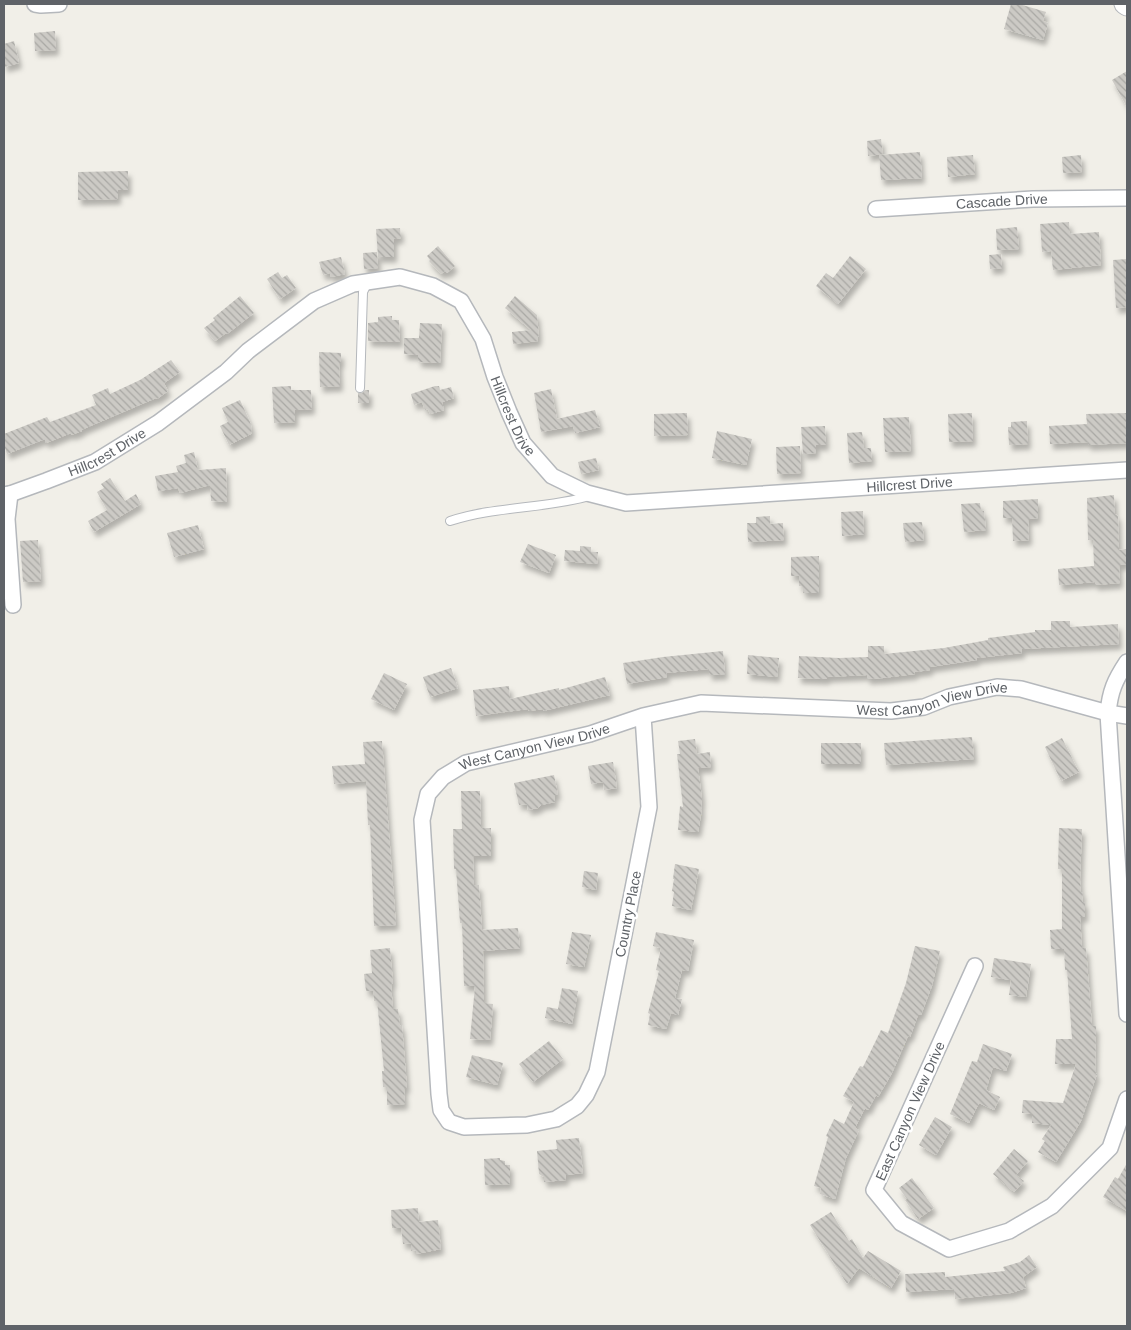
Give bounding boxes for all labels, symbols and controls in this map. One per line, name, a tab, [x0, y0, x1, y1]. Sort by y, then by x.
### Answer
street label: Cascade Drive	[955, 191, 1048, 212]
street label: Hillcrest Drive	[487, 374, 539, 459]
street label: Hillcrest Drive	[66, 424, 149, 480]
street label: Hillcrest Drive	[866, 473, 953, 495]
street label: West Canyon View Drive	[856, 679, 1008, 719]
street label: West Canyon View Drive	[456, 720, 612, 773]
street label: Country Place	[612, 869, 644, 959]
street label: East Canyon View Drive	[872, 1039, 948, 1183]

